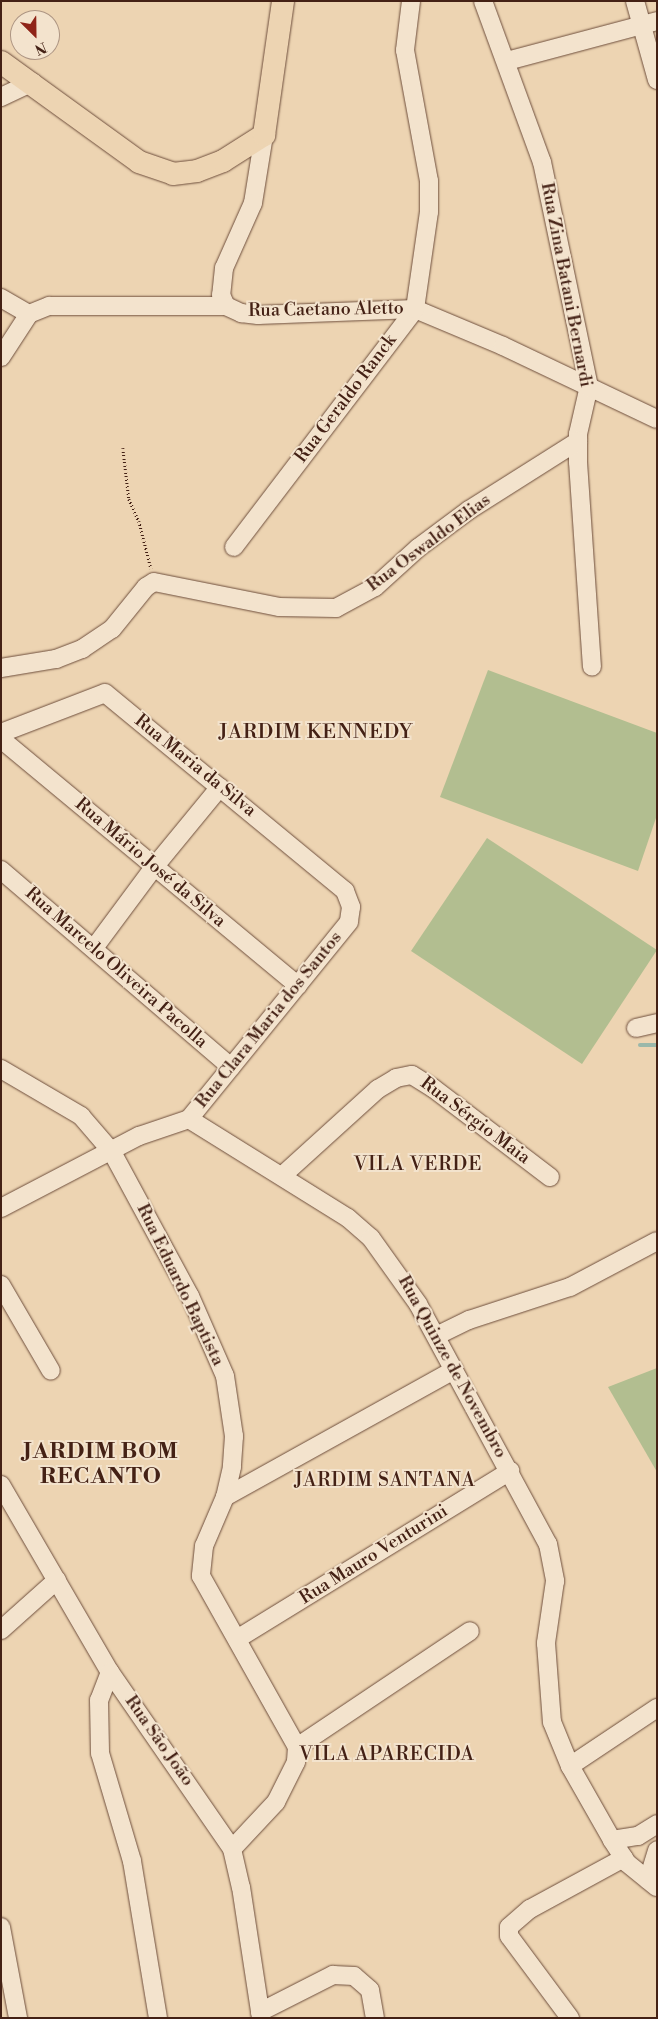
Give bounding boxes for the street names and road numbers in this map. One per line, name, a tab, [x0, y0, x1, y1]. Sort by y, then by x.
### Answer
street label: Rua Zina Batani Bernardi	[536, 181, 596, 389]
street label: Rua Caetano Aletto	[248, 298, 404, 322]
street label: Rua Geraldo Ranck	[291, 331, 401, 467]
street label: Rua Oswaldo Elias	[363, 489, 495, 597]
street label: Rua Maria da Silva	[130, 710, 260, 822]
street label: Rua Mário José da Silva	[70, 794, 230, 932]
street label: Rua Marcelo Oliveira Pacolla	[20, 883, 212, 1053]
street label: Rua Clara Maria dos Santos	[191, 927, 347, 1113]
street label: Rua Sérgio Maia	[416, 1073, 534, 1169]
street label: Rua Eduardo Baptista	[131, 1200, 229, 1370]
street label: Rua Quinze de Novembro	[393, 1272, 511, 1462]
street label: Rua Mauro Venturini	[296, 1501, 452, 1609]
street label: Rua São João	[120, 1691, 198, 1791]

